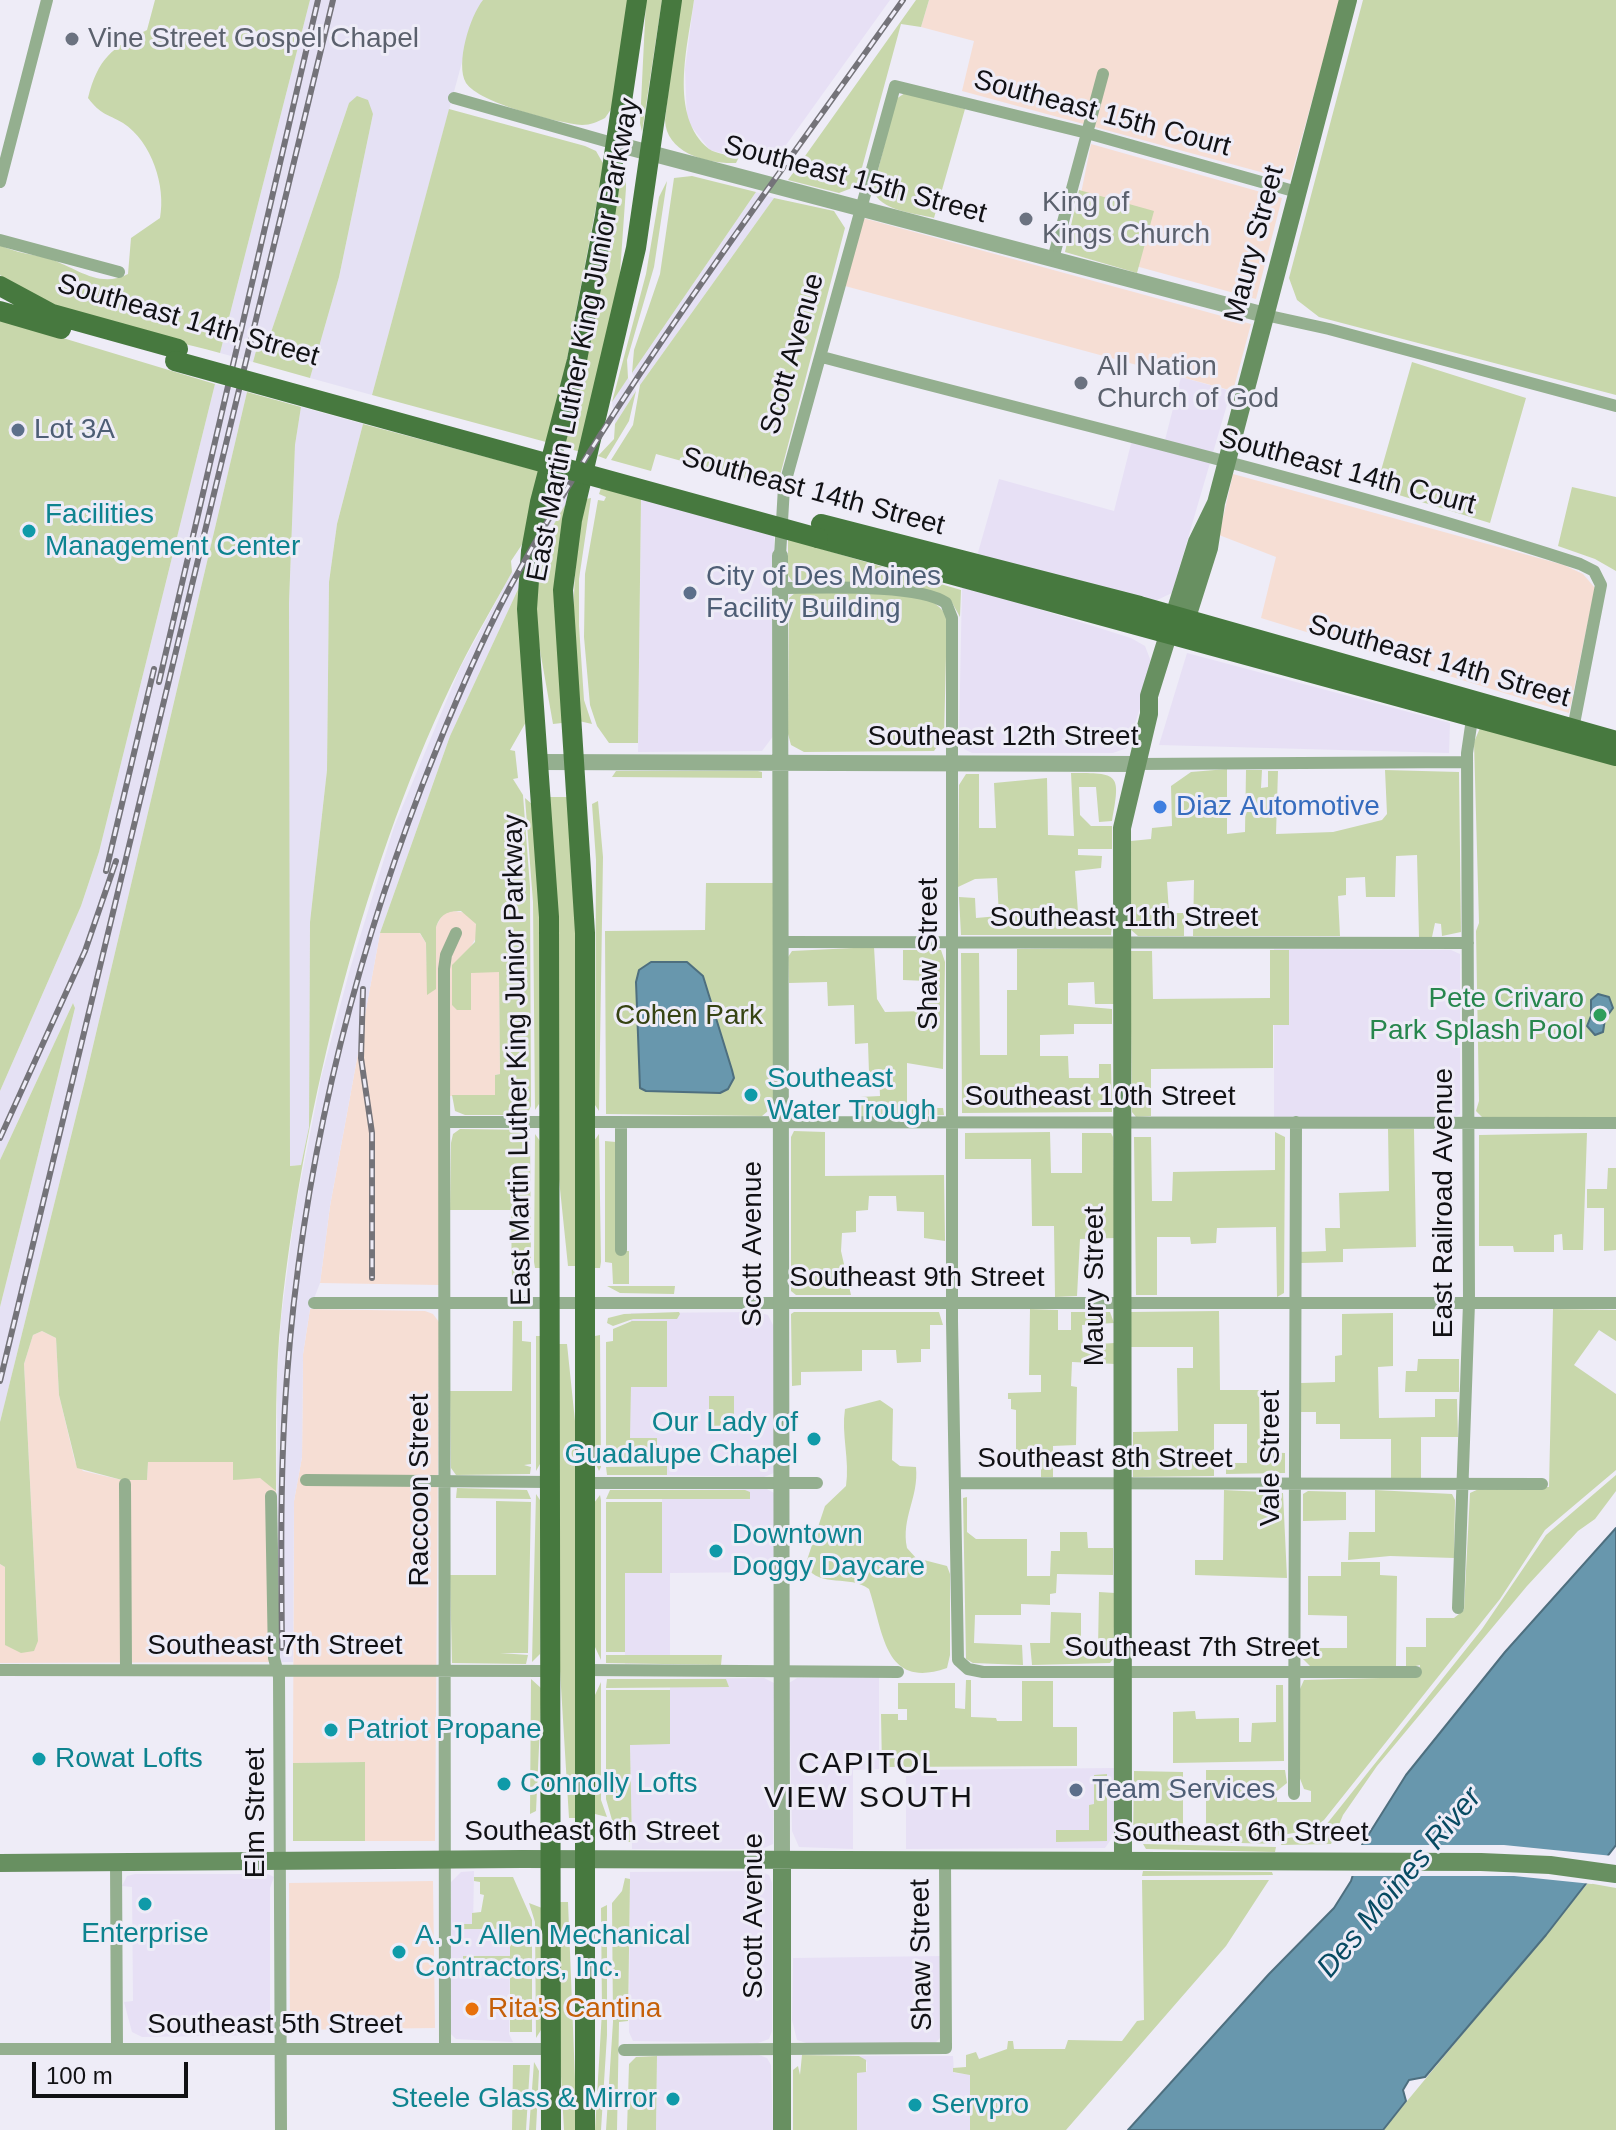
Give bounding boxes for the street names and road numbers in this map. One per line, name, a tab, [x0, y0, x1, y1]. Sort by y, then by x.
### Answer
street label: Southeast 15th Court	[970, 64, 1234, 164]
street label: East Martin Luther King Junior Parkway	[521, 95, 647, 585]
street label: Southeast 15th Street	[720, 129, 990, 231]
street label: Maury Street	[1218, 162, 1292, 326]
street label: Southeast 14th Street	[53, 268, 323, 374]
street label: Scott Avenue	[754, 270, 832, 438]
street label: Southeast 14th Court	[1215, 422, 1479, 522]
street label: Southeast 14th Street	[678, 441, 948, 543]
street label: Southeast 14th Street	[1304, 609, 1574, 715]
street label: Southeast 12th Street	[868, 720, 1138, 754]
street label: East Martin Luther King Junior Parkway	[497, 814, 539, 1306]
street label: Shaw Street	[912, 878, 946, 1030]
street label: Southeast 11th Street	[990, 901, 1258, 935]
street label: East Railroad Avenue	[1427, 1068, 1461, 1338]
street label: Southeast 10th Street	[965, 1080, 1235, 1114]
street label: Scott Avenue	[736, 1161, 770, 1327]
street label: Maury Street	[1078, 1206, 1112, 1366]
street label: Southeast 9th Street	[789, 1261, 1045, 1295]
street label: Vale Street	[1254, 1390, 1288, 1526]
street label: Raccoon Street	[403, 1394, 437, 1586]
street label: Southeast 8th Street	[977, 1442, 1233, 1476]
street label: Southeast 7th Street	[147, 1629, 403, 1663]
street label: Southeast 7th Street	[1064, 1631, 1320, 1665]
street label: Elm Street	[239, 1748, 273, 1878]
street label: Southeast 6th Street	[464, 1815, 720, 1849]
street label: Southeast 6th Street	[1113, 1816, 1369, 1850]
street label: Scott Avenue	[737, 1833, 771, 1999]
street label: Shaw Street	[904, 1878, 940, 2032]
street label: Southeast 5th Street	[147, 2008, 403, 2042]

